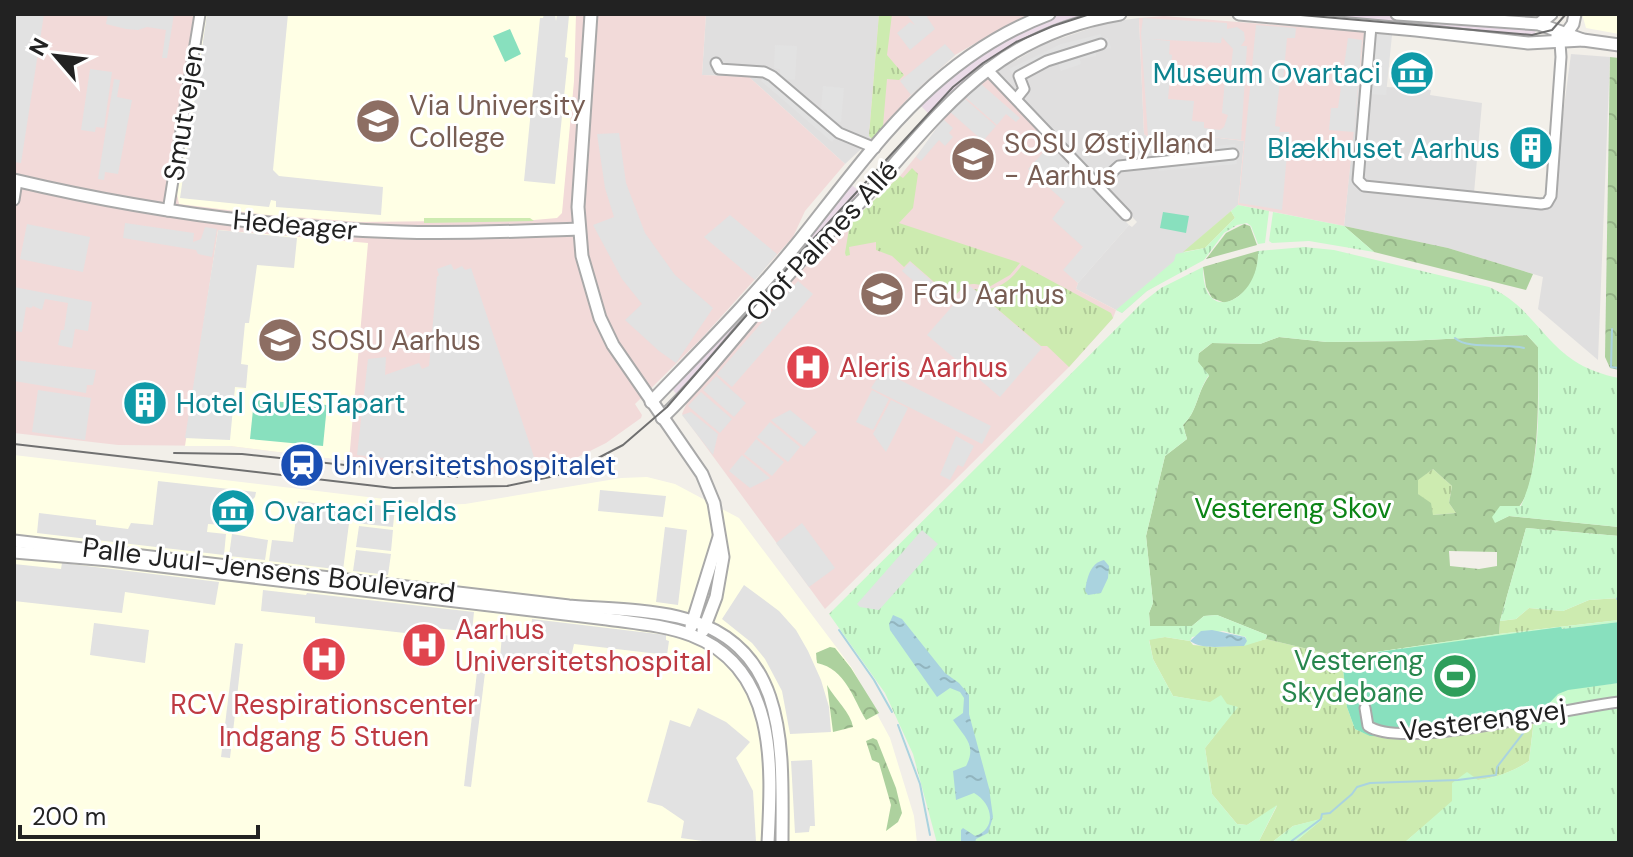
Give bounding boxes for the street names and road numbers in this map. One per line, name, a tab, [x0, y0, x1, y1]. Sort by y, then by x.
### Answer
street label: Smutvejen	[155, 42, 213, 184]
street label: Olof Palmes Allé	[738, 152, 906, 330]
street label: Hedeager	[231, 201, 359, 249]
street label: Palle Juul-Jensens Boulevard	[80, 529, 458, 611]
street label: Vesterengvej	[1398, 690, 1568, 750]

